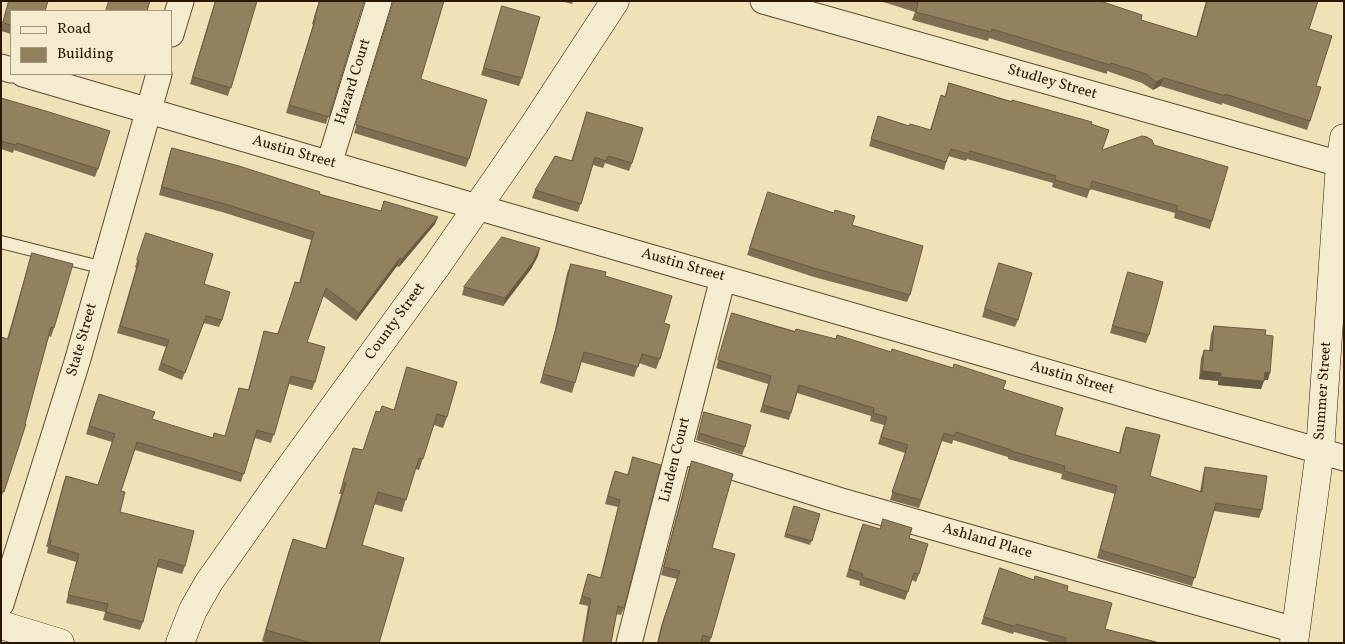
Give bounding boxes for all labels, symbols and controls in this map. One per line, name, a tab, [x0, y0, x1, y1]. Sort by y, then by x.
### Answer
legend	[10, 10, 172, 75]
text: Road	[57, 19, 91, 40]
street label: Hazard Court	[332, 37, 376, 127]
text: Building	[57, 44, 113, 65]
street label: Studley Street	[1005, 62, 1099, 104]
street label: Austin Street	[250, 132, 338, 174]
street label: Austin Street	[639, 245, 727, 287]
street label: County Street	[362, 280, 430, 364]
street label: State Street	[64, 301, 102, 379]
street label: Summer Street	[1312, 341, 1336, 441]
street label: Austin Street	[1028, 358, 1116, 400]
street label: Linden Court	[657, 416, 695, 504]
street label: Ashland Place	[940, 521, 1034, 563]

